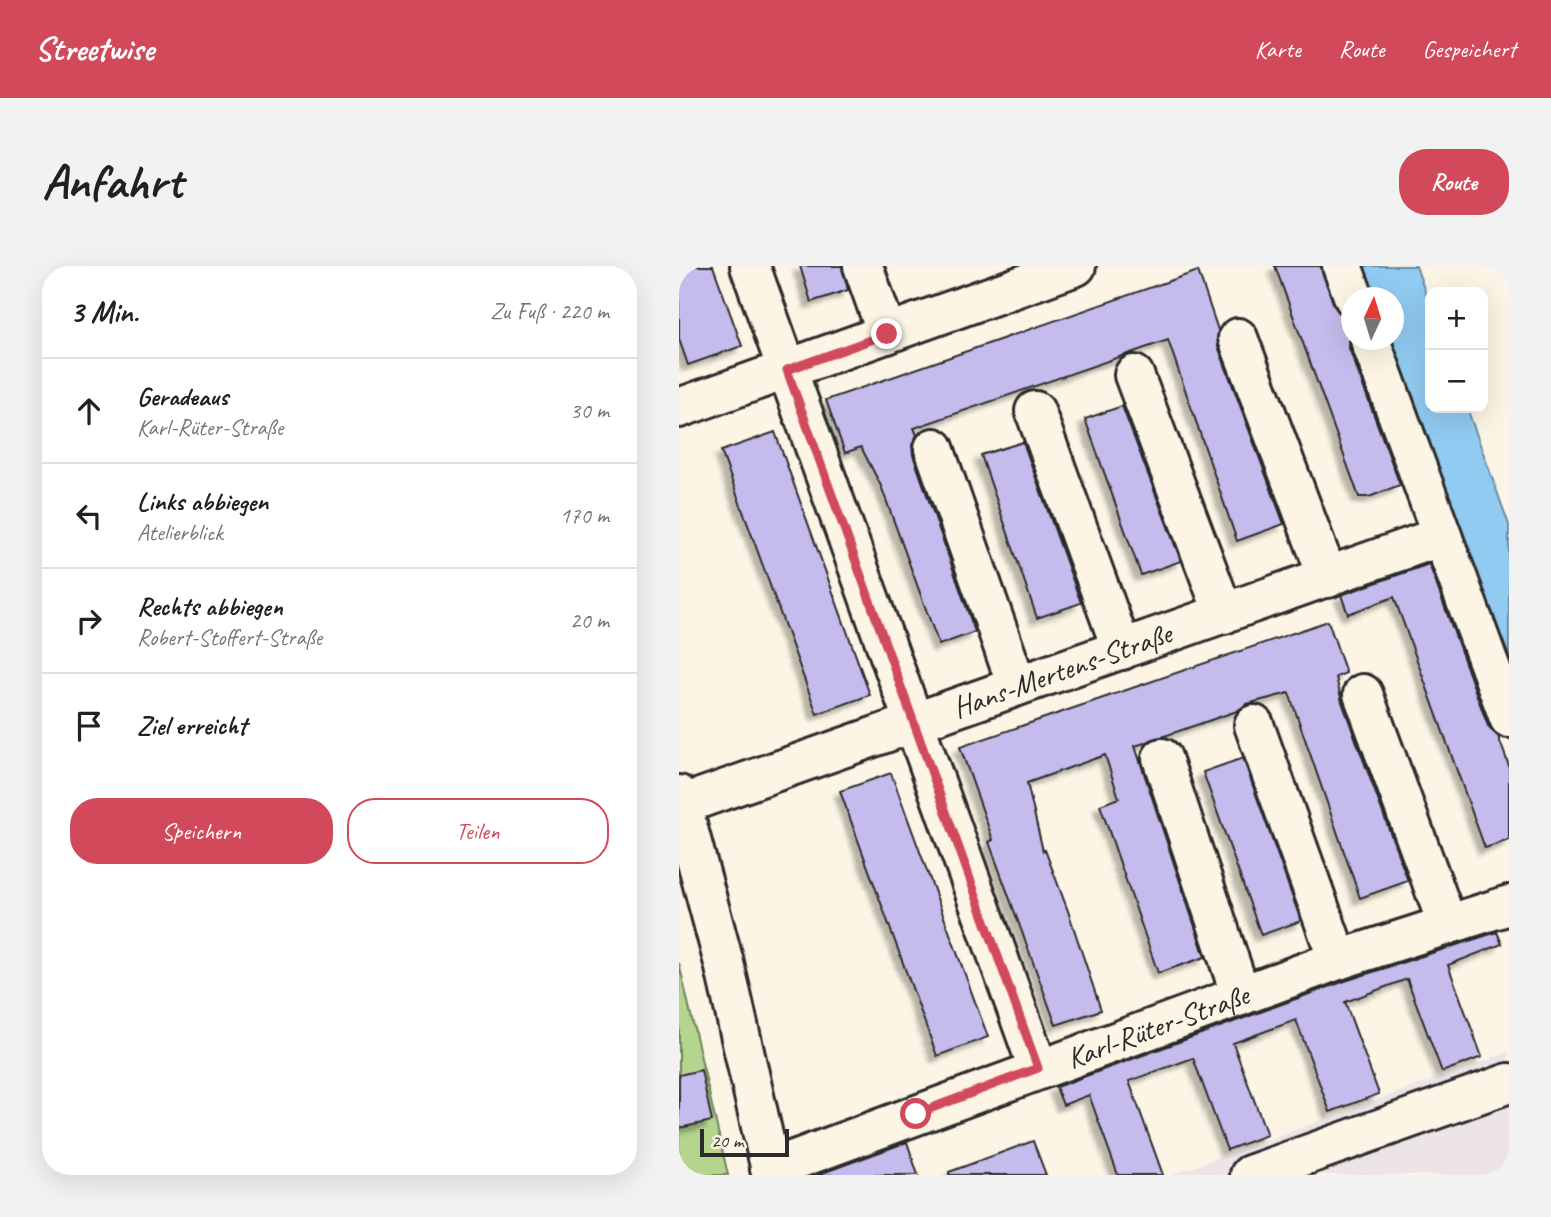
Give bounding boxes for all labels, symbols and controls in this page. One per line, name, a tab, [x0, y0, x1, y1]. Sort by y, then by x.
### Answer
text: Streetwise	[35, 28, 154, 70]
text: Karte	[1255, 34, 1301, 64]
text: Route	[1339, 34, 1384, 64]
text: Gespeichert	[1422, 34, 1516, 64]
button: Route	[1399, 149, 1509, 215]
text: Anfahrt	[42, 151, 182, 213]
north arrow	[1341, 287, 1404, 350]
map controls	[1425, 287, 1488, 413]
button: +	[1425, 287, 1488, 350]
text: 3 Min.	[70, 293, 139, 331]
text: Zu Fuß · 220 m	[490, 297, 609, 326]
route end	[871, 318, 902, 349]
button: −	[1425, 350, 1488, 413]
text: Geradeaus	[137, 380, 228, 413]
icon: ahead	[70, 392, 108, 430]
text: 30 m	[570, 396, 609, 425]
text: Karl-Rüter-Straße	[137, 413, 283, 442]
text: Links abbiegen	[137, 485, 268, 518]
icon: left	[70, 497, 108, 535]
text: 170 m	[560, 501, 609, 530]
text: Atelierblick	[137, 518, 223, 547]
text: Rechts abbiegen	[137, 590, 283, 623]
icon: right	[70, 602, 108, 640]
text: 20 m	[570, 606, 609, 635]
street label: Hans-Mertens-Straße	[947, 613, 1179, 727]
text: Robert-Stoffert-Straße	[137, 623, 322, 652]
icon: arrive	[70, 707, 108, 745]
text: Ziel erreicht	[137, 709, 247, 742]
button: Speichern	[70, 798, 333, 864]
button: Teilen	[347, 798, 609, 864]
street label: Karl-Rüter-Straße	[1061, 975, 1256, 1077]
route start	[900, 1098, 931, 1129]
scale bar	[700, 1126, 789, 1158]
text: 20 m	[711, 1129, 743, 1153]

